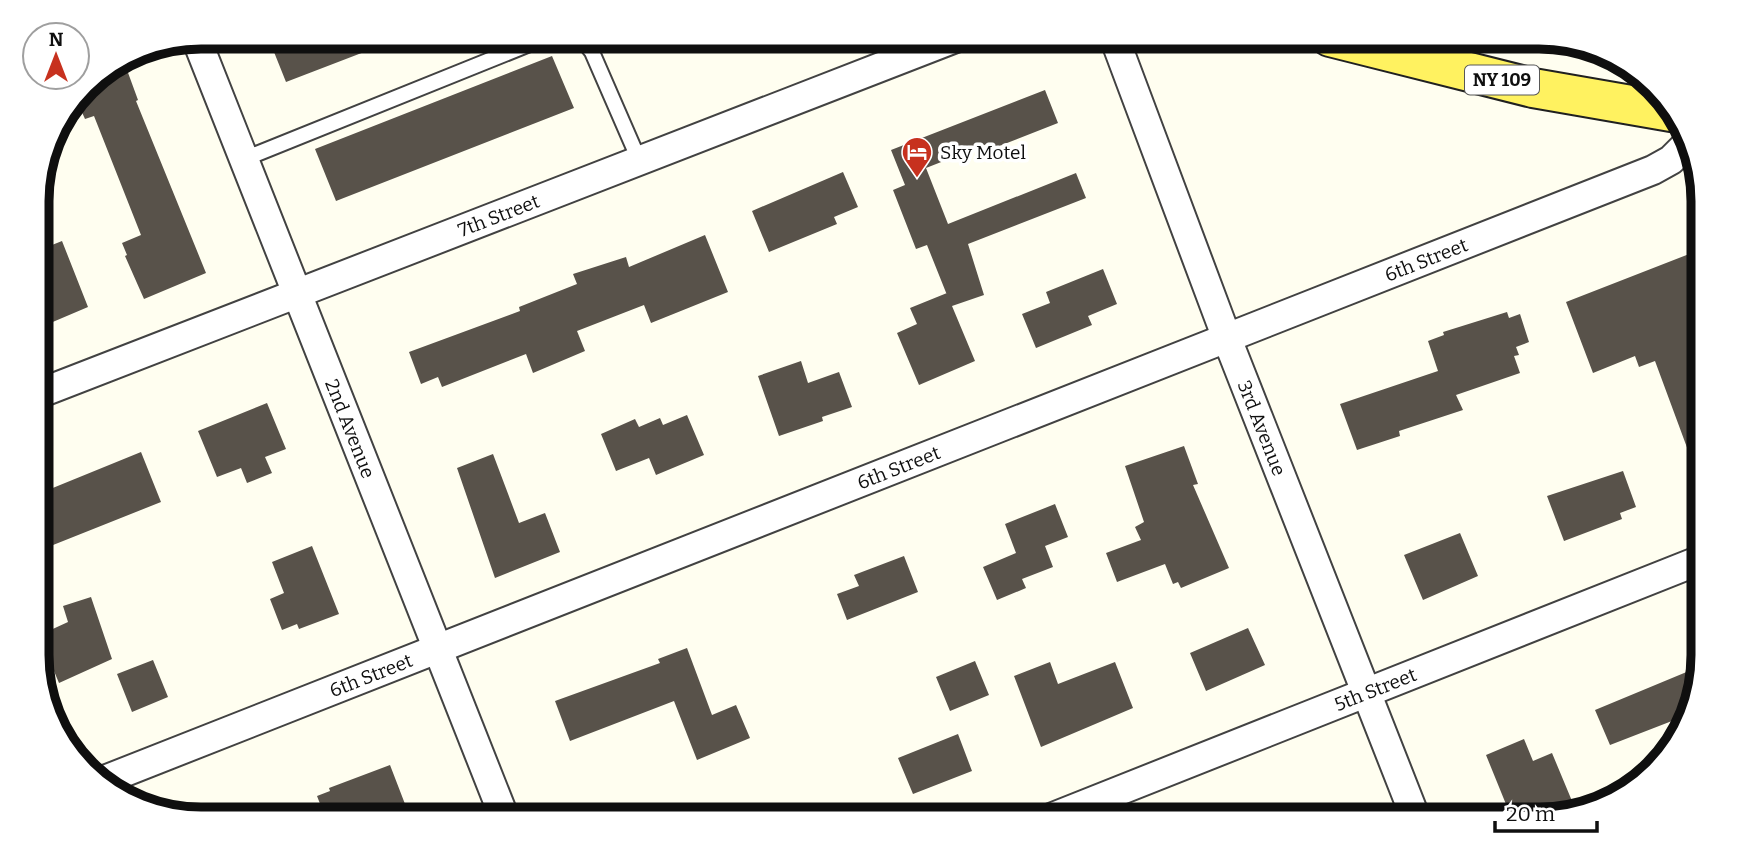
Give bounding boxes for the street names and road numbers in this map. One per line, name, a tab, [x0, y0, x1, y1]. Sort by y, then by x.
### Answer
road number: NY 109	[1465, 66, 1539, 94]
street label: 7th Street	[454, 189, 543, 241]
street label: 6th Street	[1381, 233, 1471, 286]
street label: 2nd Avenue	[321, 376, 380, 481]
street label: 3rd Avenue	[1233, 377, 1291, 479]
street label: 6th Street	[854, 441, 943, 494]
street label: 6th Street	[326, 648, 416, 702]
street label: 5th Street	[1331, 662, 1420, 716]

